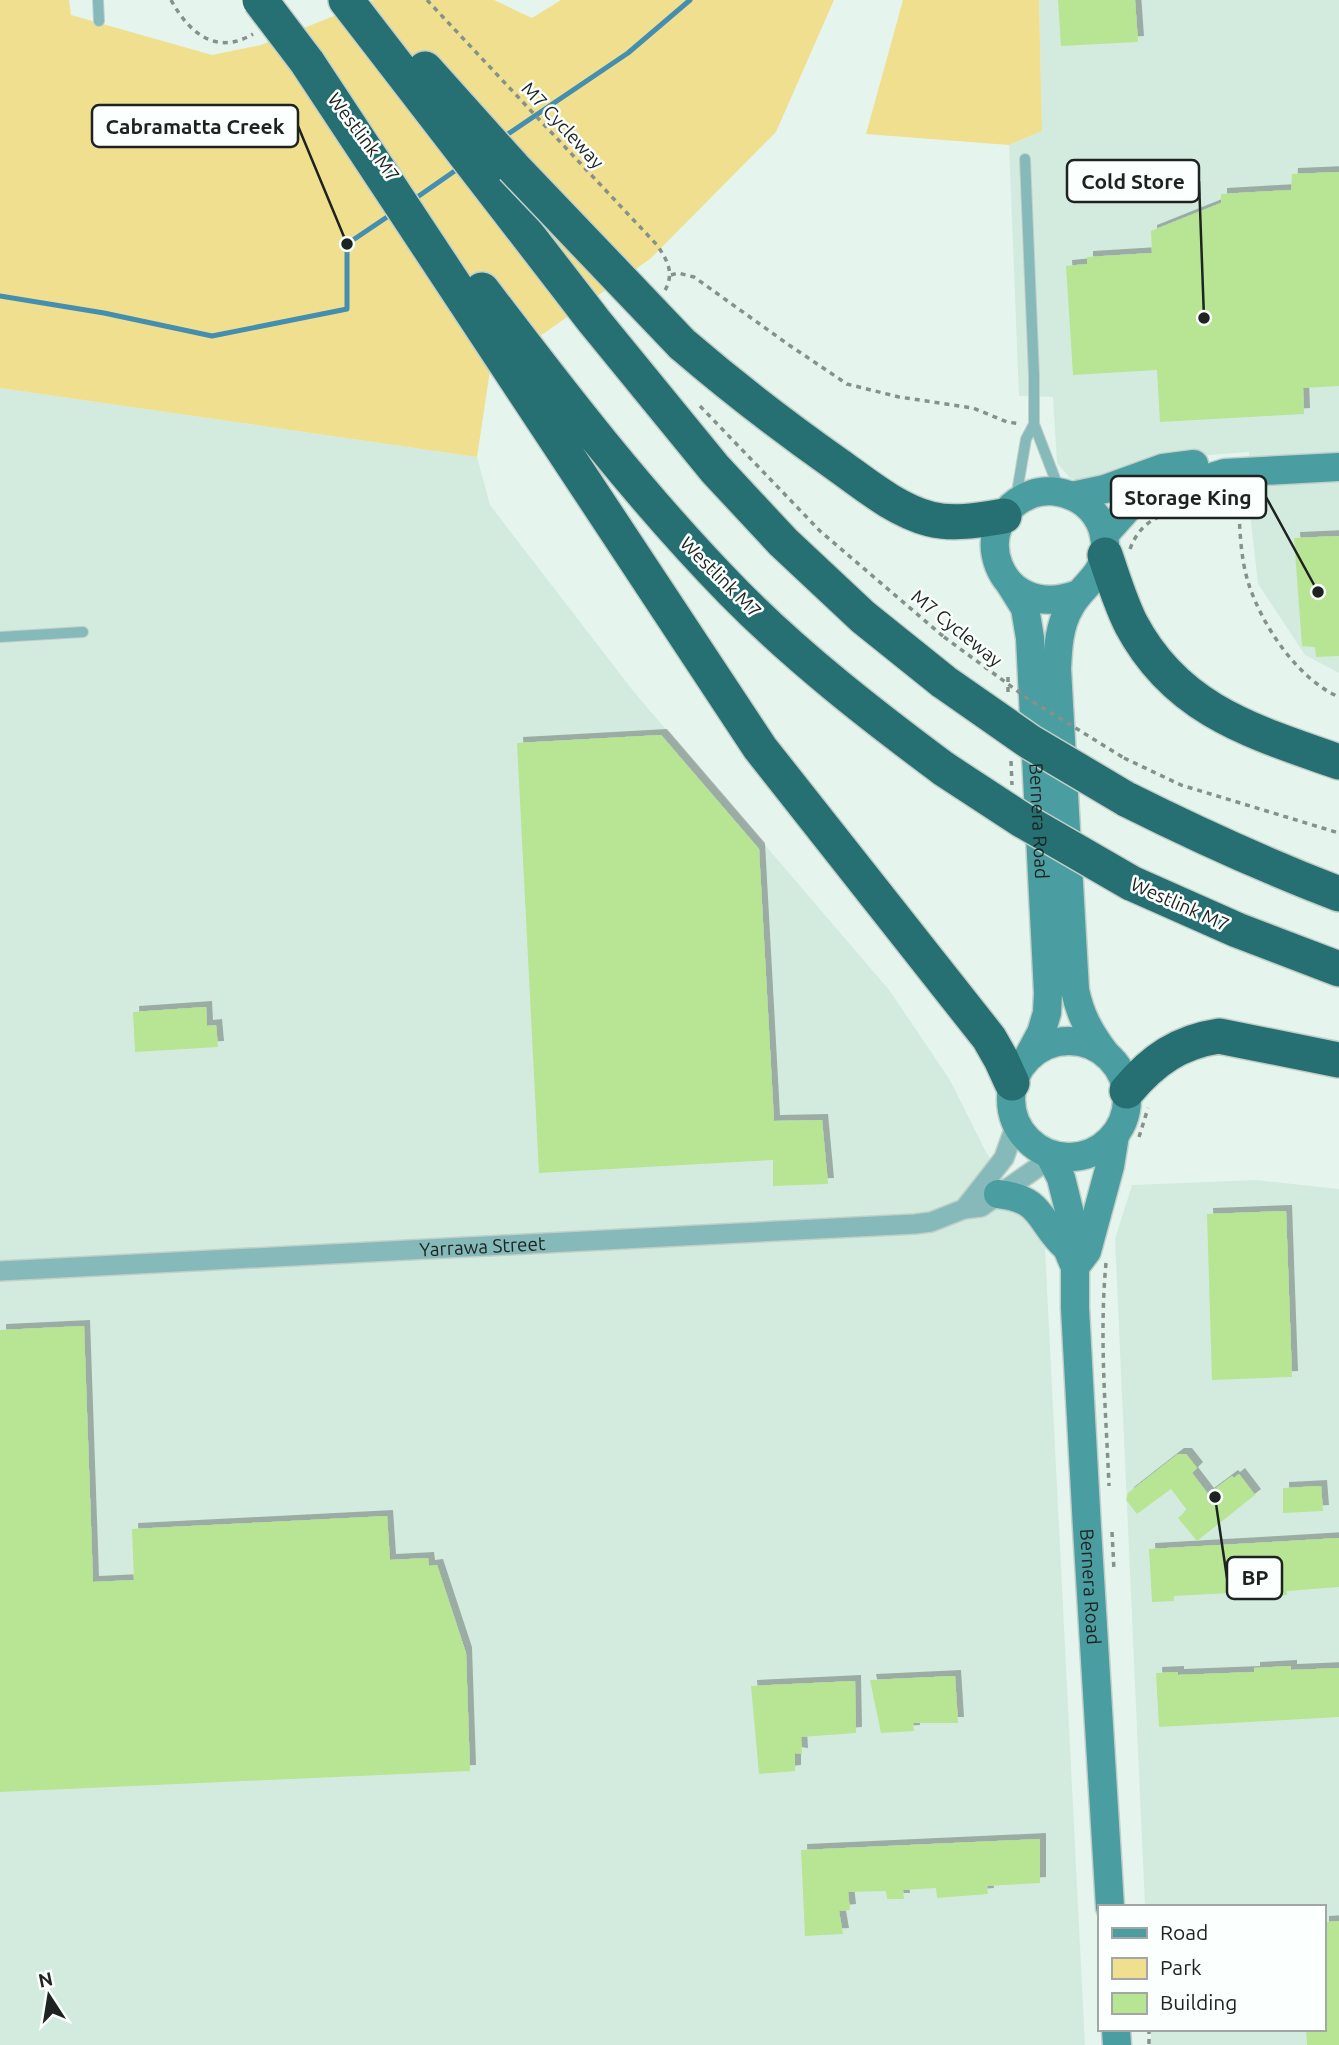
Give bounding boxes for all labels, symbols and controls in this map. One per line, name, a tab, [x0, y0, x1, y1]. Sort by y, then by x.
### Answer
street label: M7 Cycleway	[517, 77, 609, 173]
street label: Westlink M7	[324, 88, 404, 186]
callout: Cabramatta Creek	[92, 105, 298, 147]
text: Cabramatta Creek	[106, 114, 285, 138]
callout: Cold Store	[1067, 160, 1199, 202]
text: Cold Store	[1081, 169, 1185, 193]
callout: Storage King	[1111, 476, 1266, 518]
text: Storage King	[1124, 485, 1252, 509]
street label: Westlink M7	[676, 532, 766, 622]
street label: M7 Cycleway	[907, 585, 1007, 671]
street label: Bernera Road	[1025, 762, 1053, 880]
street label: Westlink M7	[1128, 873, 1232, 935]
street label: Yarrawa Street	[419, 1232, 546, 1260]
street label: Bernera Road	[1076, 1528, 1105, 1645]
callout: BP	[1227, 1557, 1282, 1599]
text: BP	[1241, 1565, 1269, 1589]
legend	[1098, 1905, 1325, 2031]
text: Road	[1160, 1920, 1208, 1944]
text: Park	[1160, 1955, 1202, 1979]
north arrow	[14, 1961, 84, 2031]
text: N	[36, 1967, 55, 1992]
text: Building	[1160, 1990, 1237, 2014]

